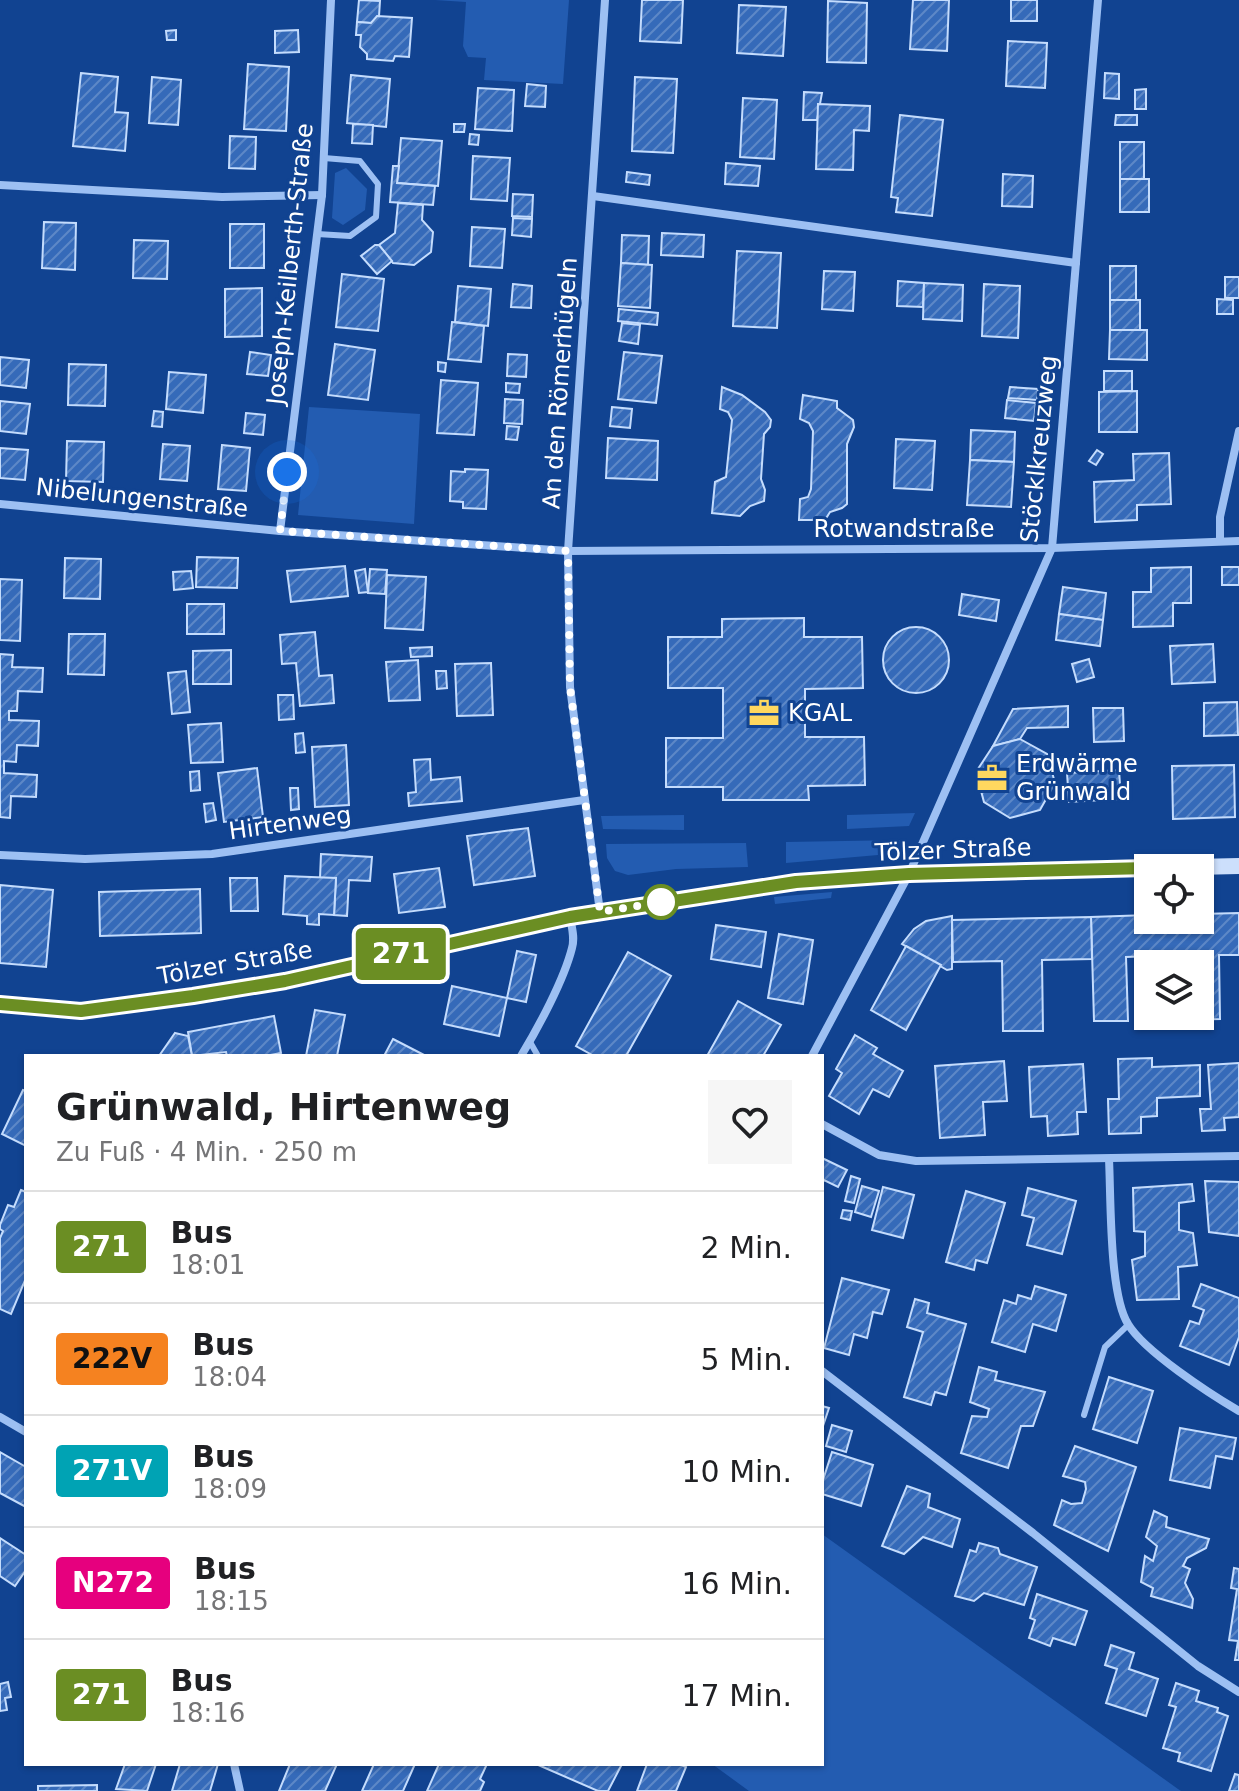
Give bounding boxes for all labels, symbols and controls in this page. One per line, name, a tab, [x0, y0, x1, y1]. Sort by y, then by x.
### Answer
street label: Joseph-Keilberth-Straße	[261, 122, 319, 408]
street label: An den Römerhügeln	[537, 256, 583, 510]
street label: Stöcklkreuzweg	[1015, 354, 1063, 544]
your location	[267, 452, 307, 492]
street label: Nibelungenstraße	[34, 473, 250, 523]
street label: Rotwandstraße	[814, 515, 994, 543]
office icon: KGAL	[747, 696, 781, 730]
place label: KGAL	[788, 699, 853, 727]
place label: Erdwärme Grünwald	[1016, 750, 1138, 806]
office icon: Erdwärme Grünwald	[975, 761, 1009, 795]
street label: Hirtenweg	[227, 801, 353, 845]
street label: Tölzer Straße	[873, 833, 1032, 867]
map controls	[1134, 854, 1214, 1030]
button: locate	[1134, 854, 1214, 934]
unlabelled marker	[644, 885, 678, 919]
line badge: 271	[355, 928, 447, 980]
street label: Tölzer Straße	[154, 936, 315, 991]
text: 271	[372, 937, 430, 970]
button: layers	[1134, 950, 1214, 1030]
button: heart	[708, 1080, 792, 1164]
text: Grünwald, Hirtenweg	[56, 1085, 511, 1129]
text: Zu Fuß · 4 Min. · 250 m	[56, 1137, 357, 1167]
text: Bus	[170, 1215, 233, 1250]
text: 271	[72, 1230, 130, 1263]
text: 2 Min.	[701, 1230, 792, 1265]
text: 18:01	[170, 1250, 245, 1280]
text: Bus	[192, 1327, 254, 1362]
text: 222V	[72, 1342, 152, 1375]
text: 5 Min.	[701, 1342, 792, 1377]
text: 18:04	[192, 1362, 267, 1392]
text: Bus	[192, 1439, 254, 1474]
text: 271V	[72, 1454, 152, 1487]
text: 10 Min.	[682, 1454, 792, 1489]
text: 18:09	[192, 1474, 267, 1504]
text: Bus	[194, 1551, 256, 1586]
text: N272	[72, 1566, 154, 1599]
text: 16 Min.	[682, 1566, 792, 1601]
text: 18:15	[194, 1586, 269, 1616]
text: Bus	[170, 1663, 233, 1698]
text: 271	[72, 1678, 130, 1711]
text: 17 Min.	[682, 1678, 792, 1713]
text: 18:16	[170, 1698, 245, 1728]

